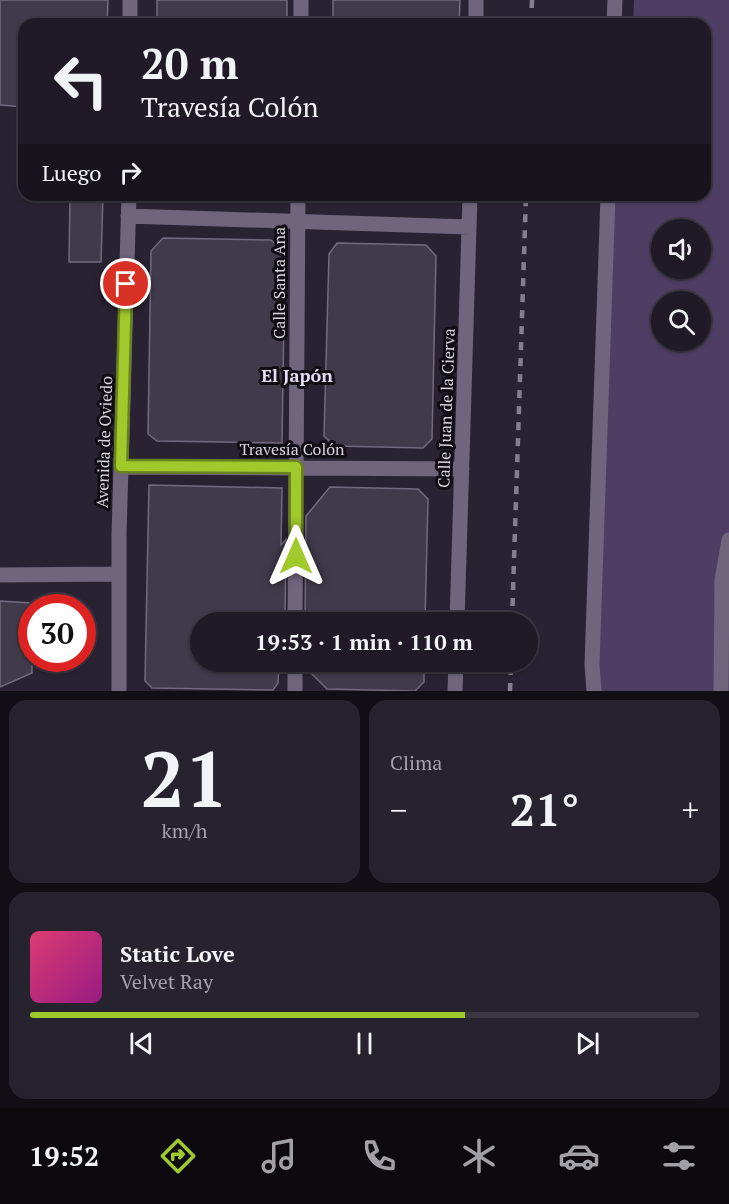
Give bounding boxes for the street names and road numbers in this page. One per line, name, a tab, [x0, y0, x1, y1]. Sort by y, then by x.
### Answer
street label: Calle Santa Ana	[268, 227, 290, 339]
street label: Calle Juan de la Cierva	[432, 328, 460, 488]
street label: Avenida de Oviedo	[91, 375, 117, 508]
street label: Travesía Colón	[239, 438, 345, 460]

